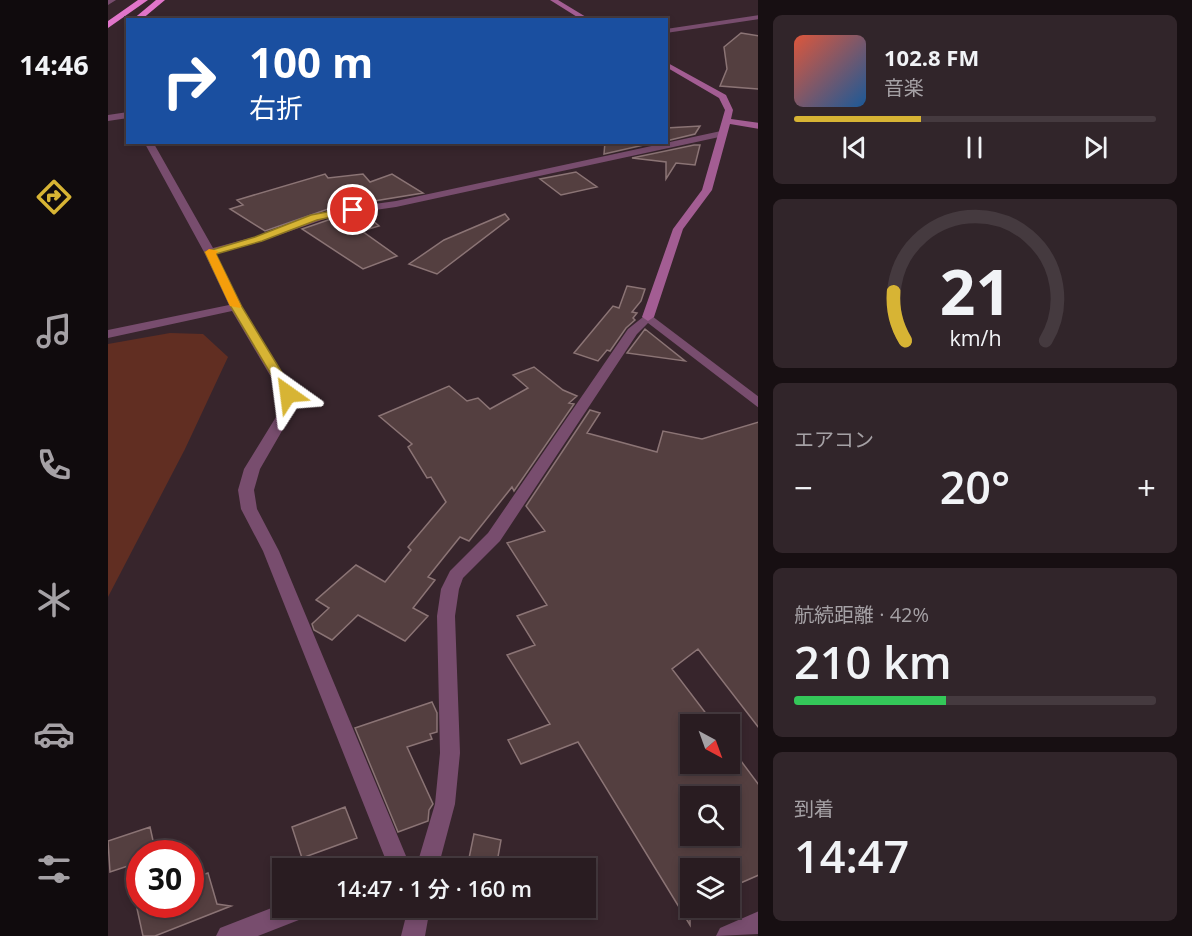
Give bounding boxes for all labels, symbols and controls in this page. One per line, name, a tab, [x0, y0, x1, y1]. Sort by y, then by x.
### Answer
text: 100 m	[249, 33, 373, 90]
icon: right	[150, 42, 228, 120]
text: 102.8 FM	[884, 42, 979, 72]
text: 14:46	[19, 46, 89, 83]
text: 音楽	[884, 74, 924, 101]
text: 右折	[249, 89, 303, 126]
icon: previous	[838, 131, 871, 164]
icon: pause	[958, 131, 991, 164]
icon: next	[1079, 131, 1112, 164]
icon: directions	[33, 176, 75, 218]
pin	[327, 184, 378, 235]
icon: arrive	[336, 193, 369, 226]
text: 21	[939, 248, 1011, 333]
icon: music	[33, 310, 75, 352]
text: km/h	[949, 323, 1001, 352]
position arrow	[256, 362, 320, 426]
text: エアコン	[794, 426, 874, 453]
icon: phone	[33, 444, 75, 486]
text: 20°	[940, 456, 1010, 517]
text: −	[794, 465, 813, 510]
text: +	[1137, 465, 1156, 510]
icon: climate	[33, 579, 75, 621]
text: 航続距離 · 42%	[794, 601, 929, 628]
text: 210 km	[794, 631, 952, 692]
icon: car	[33, 713, 75, 755]
north arrow	[680, 714, 740, 774]
map controls	[680, 714, 740, 918]
button: search	[680, 786, 740, 846]
text: 到着	[794, 795, 834, 822]
text: 14:47	[794, 825, 909, 886]
speed limit sign: 30	[126, 840, 204, 918]
icon: filters	[33, 848, 75, 890]
button: layers	[680, 858, 740, 918]
text: 14:47 · 1 分 · 160 m	[336, 873, 532, 903]

